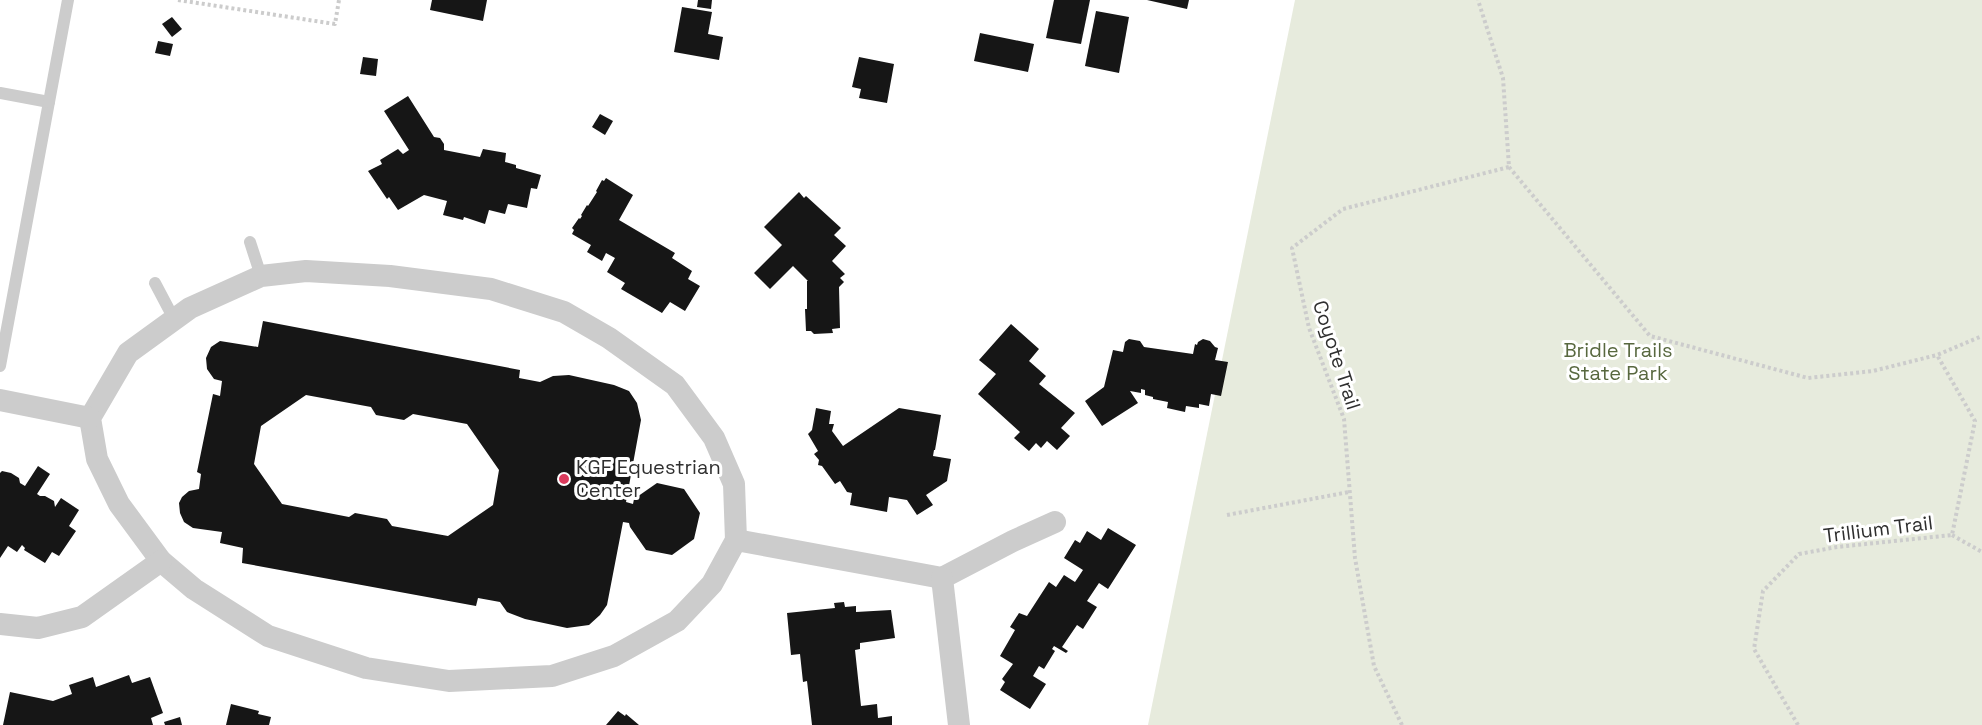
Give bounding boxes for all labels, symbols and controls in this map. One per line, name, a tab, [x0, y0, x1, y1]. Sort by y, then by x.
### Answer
street label: Coyote Trail	[1307, 297, 1367, 413]
park label: Bridle Trails State Park	[1563, 337, 1673, 386]
place label: KGF Equestrian Center	[576, 454, 721, 503]
marker: KGF Equestrian Center	[557, 472, 571, 486]
street label: Trillium Trail	[1822, 509, 1934, 549]

